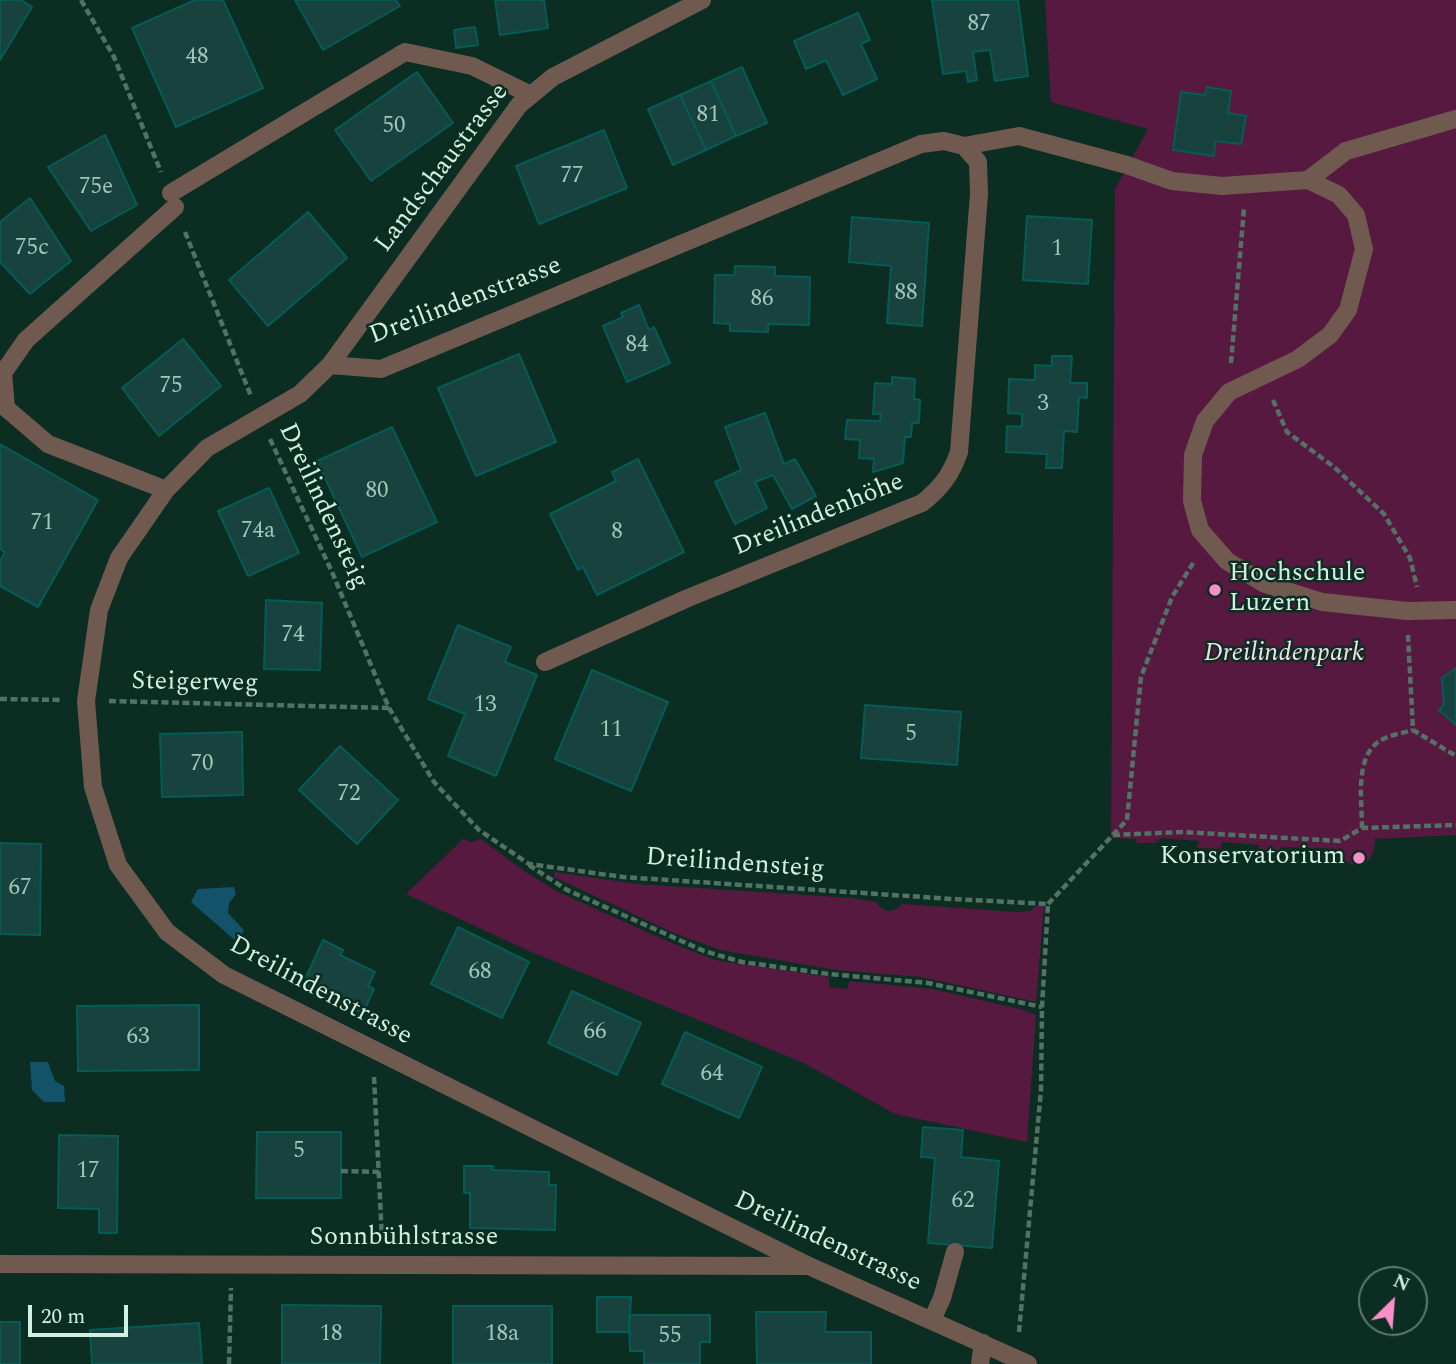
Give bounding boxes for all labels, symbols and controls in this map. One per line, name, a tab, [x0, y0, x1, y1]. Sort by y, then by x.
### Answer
house number: 87	[968, 11, 990, 39]
house number: 48	[186, 44, 208, 72]
street label: Landschaustrasse	[369, 78, 517, 260]
house number: 81	[697, 102, 719, 130]
house number: 50	[383, 113, 405, 141]
house number: 77	[561, 163, 583, 191]
house number: 75e	[79, 174, 113, 202]
house number: 75c	[15, 235, 49, 263]
house number: 1	[1051, 236, 1063, 264]
street label: Dreilindenstrasse	[366, 251, 566, 353]
house number: 88	[895, 280, 917, 308]
house number: 86	[751, 286, 773, 314]
house number: 84	[626, 332, 648, 360]
house number: 75	[160, 373, 182, 401]
house number: 3	[1037, 391, 1049, 419]
street label: Dreilindensteig	[270, 419, 374, 595]
street label: Dreilindenhöhe	[729, 468, 909, 564]
house number: 80	[366, 478, 388, 506]
house number: 71	[31, 510, 53, 538]
house number: 74a	[241, 518, 275, 546]
house number: 8	[611, 519, 623, 547]
place label: Hochschule Luzern	[1229, 559, 1365, 620]
marker: Hochschule Luzern	[1207, 582, 1223, 598]
house number: 74	[282, 622, 304, 650]
park label: Dreilindenpark	[1204, 639, 1364, 671]
street label: Steigerweg	[131, 667, 259, 701]
house number: 13	[474, 692, 496, 720]
house number: 11	[600, 717, 622, 745]
house number: 5	[905, 721, 917, 749]
house number: 70	[191, 751, 213, 779]
house number: 72	[338, 781, 360, 809]
place label: Konservatorium	[1160, 842, 1345, 874]
street label: Dreilindensteig	[644, 843, 826, 887]
marker: Konservatorium	[1351, 850, 1367, 866]
house number: 67	[9, 875, 31, 903]
street label: Dreilindenstrasse	[223, 931, 417, 1053]
house number: 68	[469, 959, 491, 987]
house number: 66	[584, 1019, 606, 1047]
house number: 63	[127, 1024, 149, 1052]
house number: 64	[701, 1061, 723, 1089]
house number: 5	[293, 1138, 305, 1166]
house number: 17	[77, 1158, 99, 1186]
street label: Dreilindenstrasse	[728, 1186, 926, 1300]
house number: 62	[952, 1188, 974, 1216]
street label: Sonnbühlstrasse	[310, 1223, 498, 1255]
north arrow	[1358, 1266, 1428, 1336]
text: N	[1388, 1267, 1414, 1300]
scale bar	[32, 1290, 131, 1334]
text: 20 m	[41, 1301, 85, 1333]
house number: 18	[320, 1321, 342, 1349]
house number: 18a	[485, 1321, 519, 1349]
house number: 55	[659, 1323, 681, 1351]

